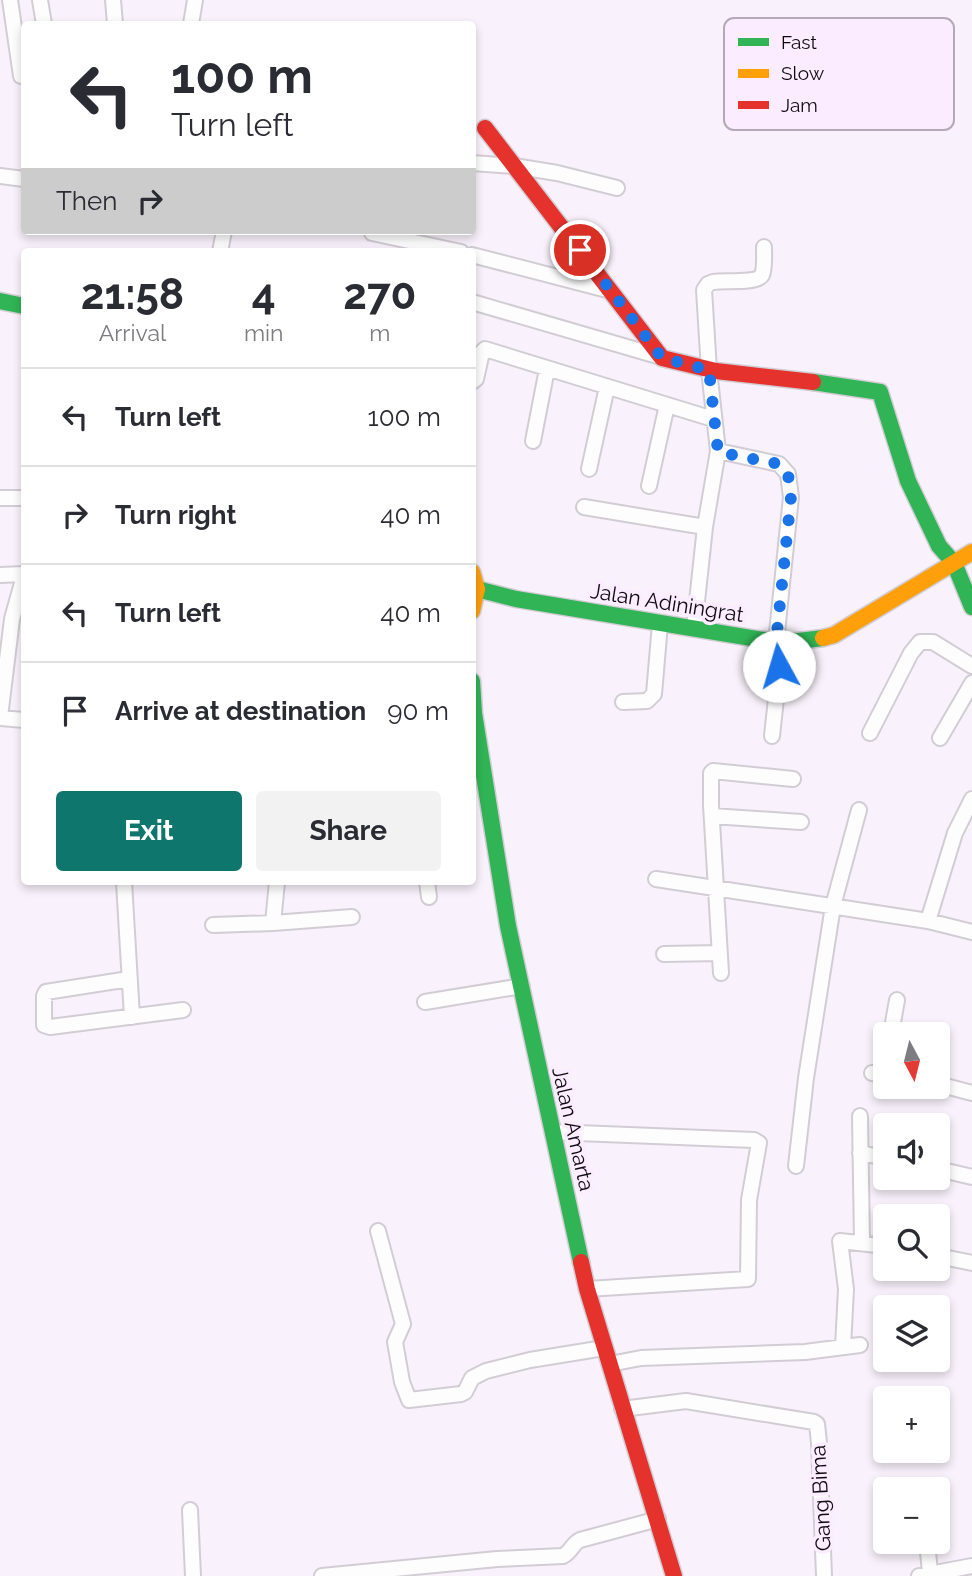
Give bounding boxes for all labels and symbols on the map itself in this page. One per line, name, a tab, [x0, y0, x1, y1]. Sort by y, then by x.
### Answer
legend	[724, 18, 954, 130]
text: Fast	[781, 31, 817, 53]
text: Slow	[781, 62, 825, 84]
text: Jam	[781, 94, 818, 116]
pin	[550, 220, 610, 280]
street label: Jalan Adiningrat	[589, 578, 745, 627]
position arrow	[742, 629, 816, 703]
north arrow	[873, 1022, 950, 1099]
street label: Jalan Amarta	[547, 1065, 600, 1193]
street label: Gang Bima	[805, 1444, 836, 1552]

